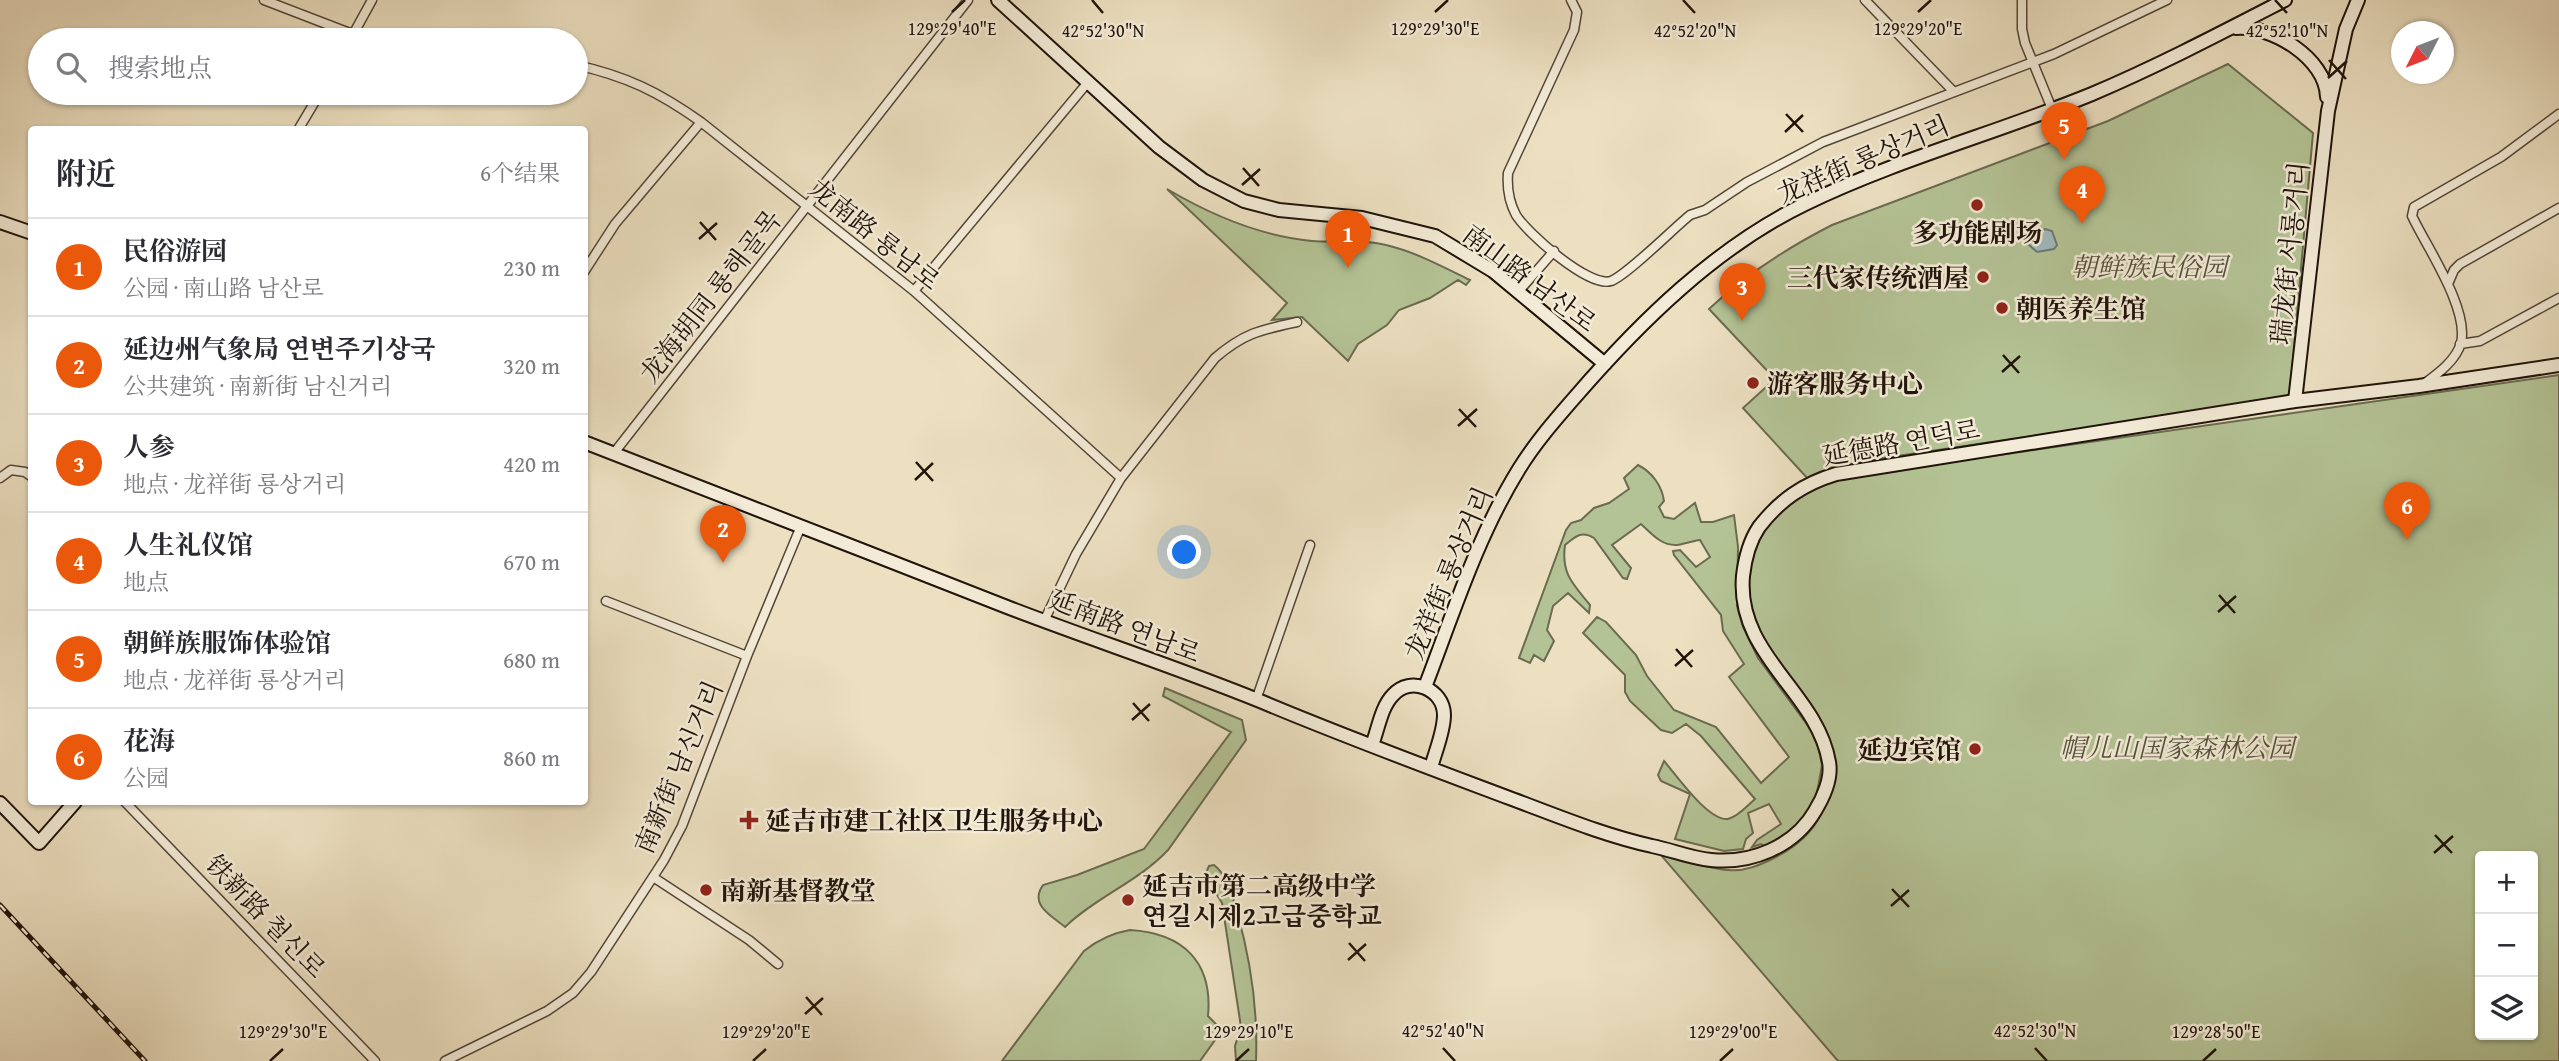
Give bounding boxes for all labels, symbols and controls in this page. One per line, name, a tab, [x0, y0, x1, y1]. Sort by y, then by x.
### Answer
text: 129°29'40"E	[908, 15, 996, 42]
text: 129°29'30"E	[1391, 15, 1479, 42]
text: 129°29'20"E	[1874, 15, 1962, 42]
text: 42°52'30"N	[1062, 17, 1145, 44]
text: 42°52'20"N	[1654, 17, 1737, 44]
text: 42°52'10"N	[2246, 17, 2329, 44]
north arrow	[2391, 21, 2454, 84]
search box	[28, 28, 588, 105]
icon: search	[52, 48, 90, 86]
text: 搜索地点	[108, 48, 212, 87]
pin: 5	[2041, 102, 2087, 160]
street label: 龙祥街 룡상거리	[1771, 105, 1955, 213]
text: 附近	[56, 151, 116, 195]
text: 6个结果	[480, 156, 560, 189]
street label: 瑞龙街 서룡거리	[2260, 159, 2318, 347]
pin: 4	[2059, 166, 2105, 224]
street label: 龙南路 룡남로	[801, 169, 949, 299]
marker: 多功能剧场	[1969, 197, 1985, 213]
street label: 龙海胡同 룡해골목	[630, 201, 790, 391]
pin: 1	[1325, 210, 1371, 268]
place label: 多功能剧场	[1912, 213, 2042, 252]
street label: 南山路 남산로	[1455, 215, 1605, 341]
text: 民俗游园	[123, 231, 227, 270]
park label: 朝鲜族民俗园	[2071, 247, 2231, 286]
text: 1	[73, 251, 85, 284]
text: 230 m	[503, 251, 560, 284]
place label: 三代家传统酒屋	[1787, 258, 1969, 297]
pin: 3	[1719, 263, 1765, 321]
marker: 三代家传统酒屋	[1975, 269, 1991, 285]
text: 公园 · 南山路 남산로	[123, 271, 324, 304]
place label: 朝医养生馆	[2016, 289, 2146, 328]
marker: 朝医养生馆	[1994, 300, 2010, 316]
text: 延边州气象局 연변주기상국	[123, 329, 435, 368]
text: 2	[73, 349, 85, 382]
text: 320 m	[503, 349, 560, 382]
place label: 游客服务中心	[1767, 364, 1923, 403]
text: 公共建筑 · 南新街 남신거리	[123, 369, 392, 402]
marker: 游客服务中心	[1745, 375, 1761, 391]
street label: 延德路 연덕로	[1819, 409, 1983, 475]
text: 人参	[123, 427, 175, 466]
text: 3	[73, 447, 85, 480]
text: 420 m	[503, 447, 560, 480]
text: 地点 · 龙祥街 룡상거리	[123, 467, 346, 500]
street label: 龙祥街 룡상거리	[1394, 481, 1502, 665]
pin: 6	[2384, 482, 2430, 540]
pin: 2	[700, 505, 746, 563]
text: 人生礼仪馆	[123, 525, 253, 564]
your location	[1167, 535, 1201, 569]
text: 4	[73, 545, 85, 578]
text: 670 m	[503, 545, 560, 578]
text: 地点	[123, 565, 169, 598]
street label: 延南路 연남로	[1044, 579, 1206, 673]
text: 朝鲜族服饰体验馆	[123, 623, 331, 662]
text: 5	[73, 643, 85, 676]
text: 680 m	[503, 643, 560, 676]
text: 地点 · 龙祥街 룡상거리	[123, 663, 346, 696]
street label: 南新街 남신거리	[624, 675, 732, 859]
text: 花海	[123, 721, 175, 760]
park label: 帽儿山国家森林公园	[2060, 728, 2298, 767]
place label: 延边宾馆	[1857, 730, 1961, 769]
text: 6	[73, 741, 85, 774]
text: 860 m	[503, 741, 560, 774]
marker: 延边宾馆	[1967, 741, 1983, 757]
text: 公园	[123, 761, 169, 794]
place label: 延吉市建工社区卫生服务中心	[765, 801, 1103, 840]
marker: 延吉市建工社区卫生服务中心	[739, 810, 759, 830]
street label: 铁新路 철신로	[197, 845, 335, 987]
map controls	[2475, 851, 2538, 1040]
button: +	[2475, 851, 2538, 914]
place label: 延吉市第二高级中学 연길시제2고급중학교	[1142, 866, 1382, 935]
place label: 南新基督教堂	[720, 871, 876, 910]
marker: 南新基督教堂	[698, 882, 714, 898]
marker: 延吉市第二高级中学 연길시제2고급중학교	[1120, 892, 1136, 908]
button: −	[2475, 914, 2538, 977]
button: layers	[2475, 977, 2538, 1040]
text: 42°52'40"N	[1402, 1017, 1485, 1044]
text: 42°52'30"N	[1994, 1017, 2077, 1044]
text: 129°29'30"E	[239, 1018, 327, 1045]
text: 129°29'20"E	[722, 1018, 810, 1045]
text: 129°29'10"E	[1205, 1018, 1293, 1045]
text: 129°29'00"E	[1689, 1018, 1777, 1045]
text: 129°28'50"E	[2172, 1018, 2260, 1045]

